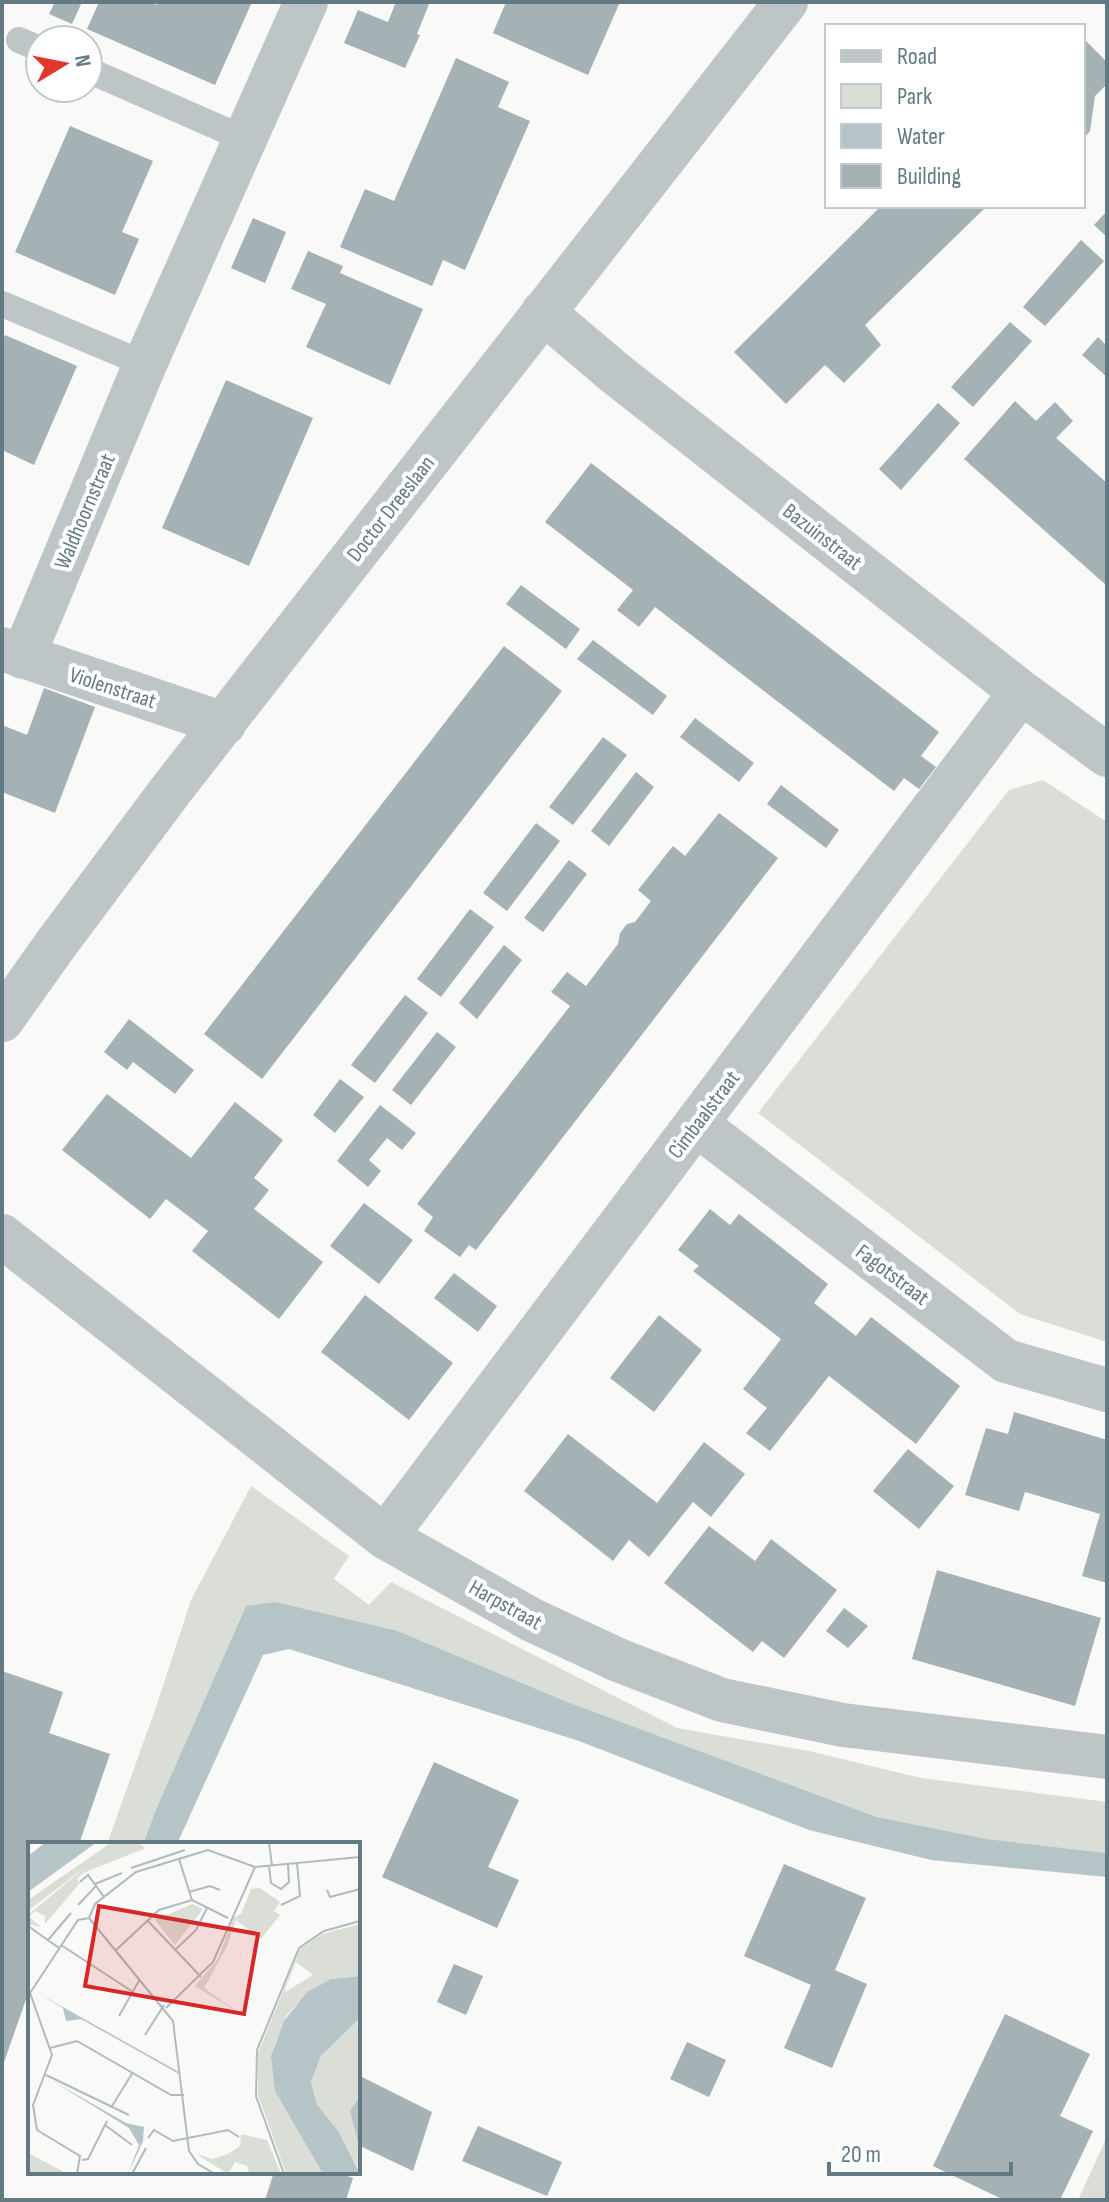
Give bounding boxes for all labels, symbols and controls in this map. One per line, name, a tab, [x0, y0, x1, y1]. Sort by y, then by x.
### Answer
north arrow	[24, 24, 104, 104]
legend	[825, 24, 1085, 208]
text: Road	[897, 42, 937, 71]
text: N	[68, 53, 97, 69]
text: Park	[897, 82, 932, 111]
text: Water	[897, 122, 945, 151]
text: Building	[897, 162, 961, 191]
street label: Waldhoornstraat	[49, 449, 122, 574]
street label: Doctor Dreeslaan	[341, 451, 441, 567]
street label: Bazuinstraat	[777, 498, 867, 577]
street label: Violenstraat	[66, 662, 160, 715]
street label: Cimbaalstraat	[662, 1065, 746, 1164]
street label: Fagotstraat	[850, 1239, 934, 1312]
street label: Harpstraat	[464, 1574, 547, 1636]
inset map	[28, 1842, 360, 2174]
scale bar	[829, 2126, 1011, 2176]
text: 20 m	[841, 2140, 881, 2169]

